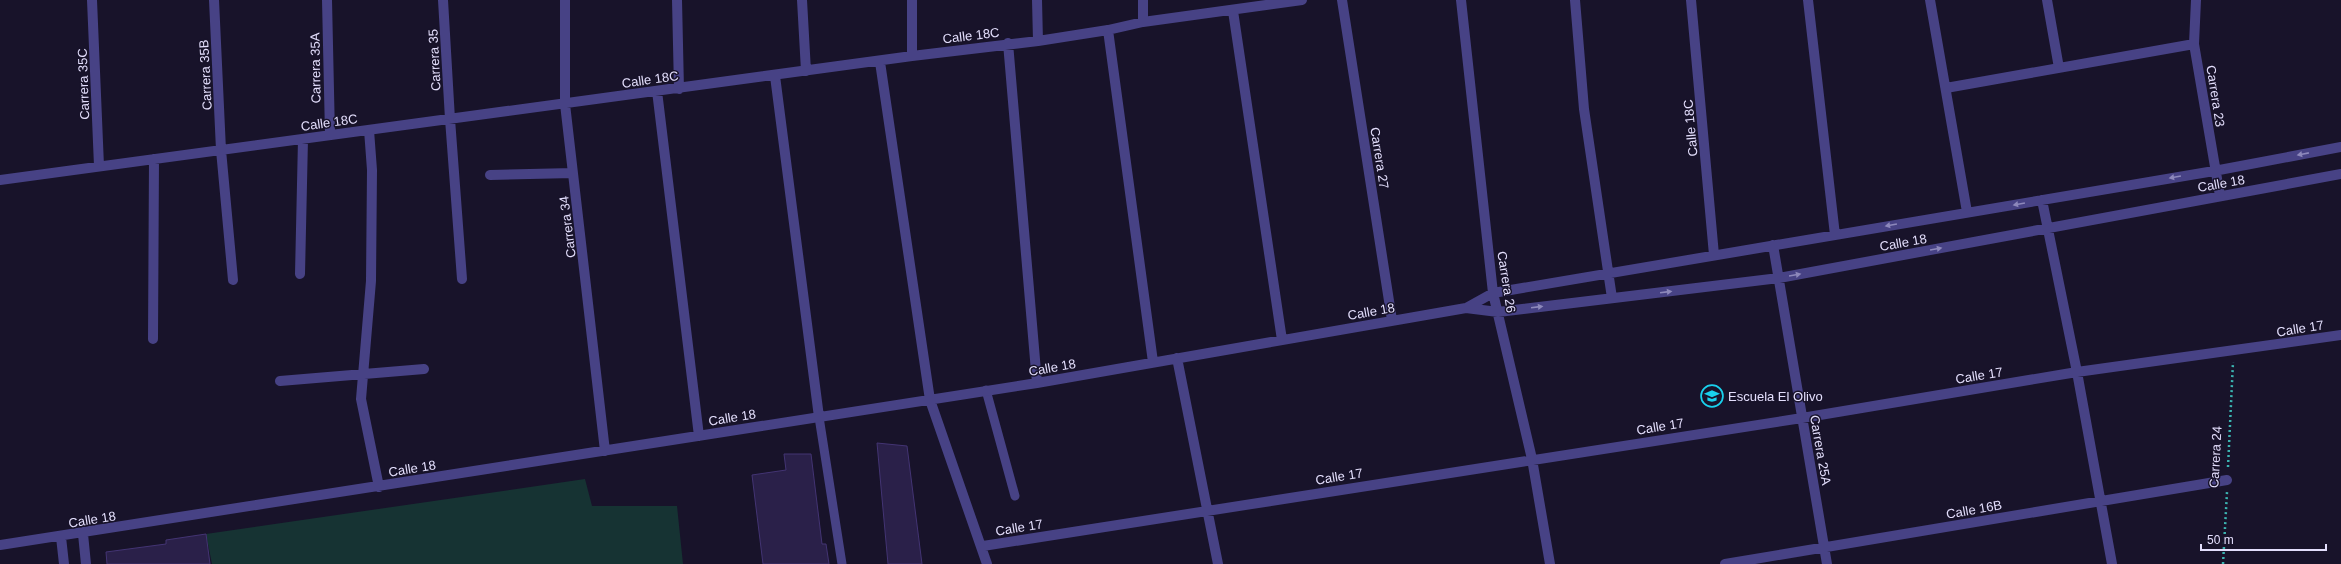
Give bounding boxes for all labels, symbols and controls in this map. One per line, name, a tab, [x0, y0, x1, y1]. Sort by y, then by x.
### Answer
street label: Calle 18C	[942, 25, 1000, 46]
street label: Carrera 35	[425, 29, 444, 91]
street label: Carrera 35A	[307, 32, 324, 104]
street label: Carrera 35B	[196, 39, 215, 111]
street label: Carrera 35C	[75, 48, 92, 120]
street label: Carrera 23	[2203, 64, 2228, 128]
street label: Calle 18C	[621, 68, 679, 91]
street label: Calle 18C	[1681, 99, 1700, 157]
street label: Calle 18C	[300, 111, 358, 134]
street label: Carrera 27	[1367, 126, 1392, 190]
one-way arrow	[2297, 151, 2309, 157]
street label: Calle 18	[2196, 172, 2246, 195]
one-way arrow	[2169, 174, 2181, 180]
street label: Carrera 34	[556, 195, 579, 259]
one-way arrow	[2013, 201, 2025, 207]
one-way arrow	[1885, 223, 1897, 229]
street label: Calle 18	[1878, 231, 1928, 254]
one-way arrow	[1930, 245, 1942, 251]
street label: Carrera 26	[1494, 250, 1519, 314]
one-way arrow	[1788, 272, 1801, 278]
one-way arrow	[1660, 289, 1672, 295]
street label: Calle 18	[1346, 300, 1396, 323]
one-way arrow	[1530, 303, 1543, 310]
street label: Calle 17	[2275, 317, 2325, 340]
street label: Calle 18	[1027, 356, 1077, 379]
street label: Calle 17	[1954, 364, 2004, 387]
school or university icon: Escuela El Olivo	[1699, 383, 1725, 409]
place label: Escuela El Olivo	[1728, 389, 1823, 404]
street label: Calle 18	[707, 406, 757, 429]
street label: Carrera 25A	[1807, 414, 1834, 487]
street label: Calle 17	[1635, 415, 1685, 438]
street label: Carrera 24	[2206, 426, 2225, 488]
street label: Calle 18	[387, 457, 437, 480]
street label: Calle 17	[1314, 465, 1364, 488]
street label: Calle 16B	[1945, 497, 2003, 522]
street label: Calle 18	[67, 508, 117, 531]
street label: Calle 17	[994, 516, 1044, 539]
scale bar	[2201, 526, 2326, 552]
text: 50 m	[2207, 533, 2234, 547]

